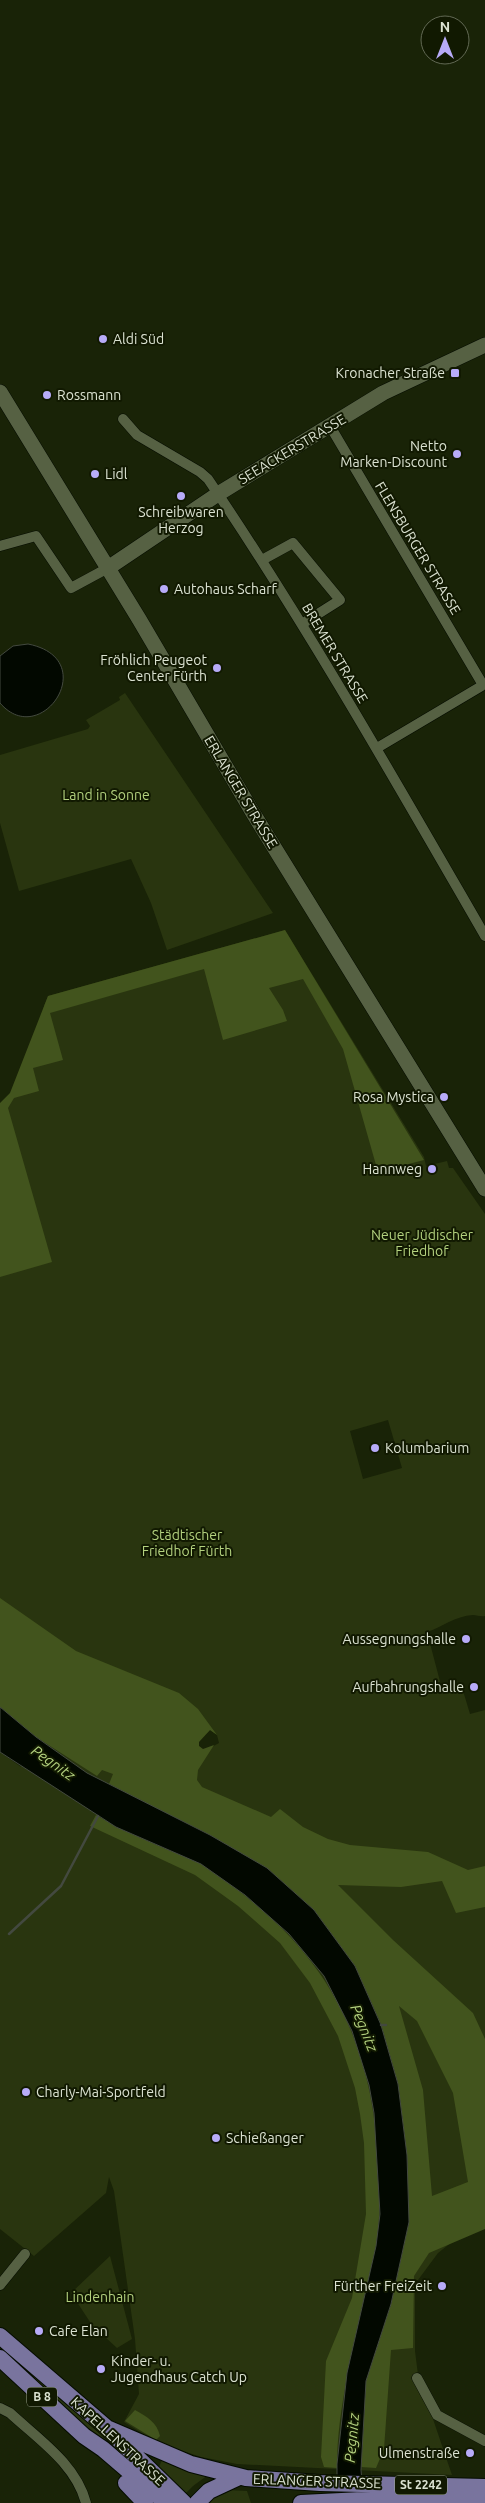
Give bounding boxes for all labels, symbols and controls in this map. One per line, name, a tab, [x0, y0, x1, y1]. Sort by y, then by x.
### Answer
north arrow	[420, 15, 470, 65]
text: N	[440, 19, 450, 35]
place label: Aldi Süd	[113, 331, 164, 347]
marker: Aldi Süd	[97, 333, 109, 345]
place label: Kronacher Straße	[336, 365, 445, 381]
marker: Kronacher Straße	[449, 367, 461, 379]
place label: Rossmann	[57, 387, 121, 403]
marker: Rossmann	[41, 389, 53, 401]
street label: SEEACKERSTRASSE	[236, 411, 349, 487]
place label: Netto Marken-Discount	[340, 438, 447, 470]
marker: Netto Marken-Discount	[451, 448, 463, 460]
place label: Lidl	[105, 466, 128, 482]
marker: Lidl	[89, 468, 101, 480]
street label: FLENSBURGER STRASSE	[372, 479, 464, 617]
marker: Schreibwaren Herzog	[175, 490, 187, 502]
place label: Schreibwaren Herzog	[138, 504, 224, 536]
place label: Autohaus Scharf	[174, 581, 278, 597]
marker: Autohaus Scharf	[158, 583, 170, 595]
street label: BREMER STRASSE	[299, 600, 371, 706]
place label: Fröhlich Peugeot Center Fürth	[100, 652, 207, 684]
marker: Fröhlich Peugeot Center Fürth	[211, 662, 223, 674]
street label: ERLANGER STRASSE	[201, 733, 281, 851]
park label: Land in Sonne	[62, 787, 150, 803]
place label: Rosa Mystica	[353, 1089, 434, 1105]
marker: Rosa Mystica	[438, 1091, 450, 1103]
place label: Hannweg	[362, 1161, 422, 1177]
marker: Hannweg	[426, 1163, 438, 1175]
park label: Neuer Jüdischer Friedhof	[371, 1227, 474, 1259]
place label: Kolumbarium	[385, 1440, 469, 1456]
marker: Kolumbarium	[369, 1442, 381, 1454]
park label: Städtischer Friedhof Fürth	[142, 1527, 232, 1559]
place label: Aussegnungshalle	[343, 1631, 456, 1647]
marker: Aussegnungshalle	[460, 1633, 472, 1645]
place label: Aufbahrungshalle	[353, 1679, 464, 1695]
marker: Aufbahrungshalle	[468, 1681, 480, 1693]
water label: Pegnitz	[28, 1741, 79, 1784]
water label: Pegnitz	[347, 2002, 382, 2055]
place label: Charly-Mai-Sportfeld	[36, 2084, 166, 2100]
marker: Charly-Mai-Sportfeld	[20, 2086, 32, 2098]
place label: Schießanger	[226, 2130, 304, 2146]
marker: Schießanger	[210, 2132, 222, 2144]
place label: Fürther FreiZeit	[334, 2278, 432, 2294]
marker: Fürther FreiZeit	[436, 2280, 448, 2292]
park label: Lindenhain	[65, 2289, 135, 2305]
place label: Cafe Elan	[49, 2323, 108, 2339]
marker: Cafe Elan	[33, 2325, 45, 2337]
place label: Kinder- u. Jugendhaus Catch Up	[111, 2353, 247, 2385]
marker: Kinder- u. Jugendhaus Catch Up	[95, 2363, 107, 2375]
road number: B 8	[27, 2388, 57, 2406]
street label: KAPELLENSTRASSE	[68, 2393, 168, 2489]
water label: Pegnitz	[341, 2411, 362, 2463]
place label: Ulmenstraße	[379, 2445, 460, 2461]
marker: Ulmenstraße	[464, 2447, 476, 2459]
street label: ERLANGER STRASSE	[253, 2471, 382, 2491]
road number: St 2242	[395, 2476, 447, 2494]

